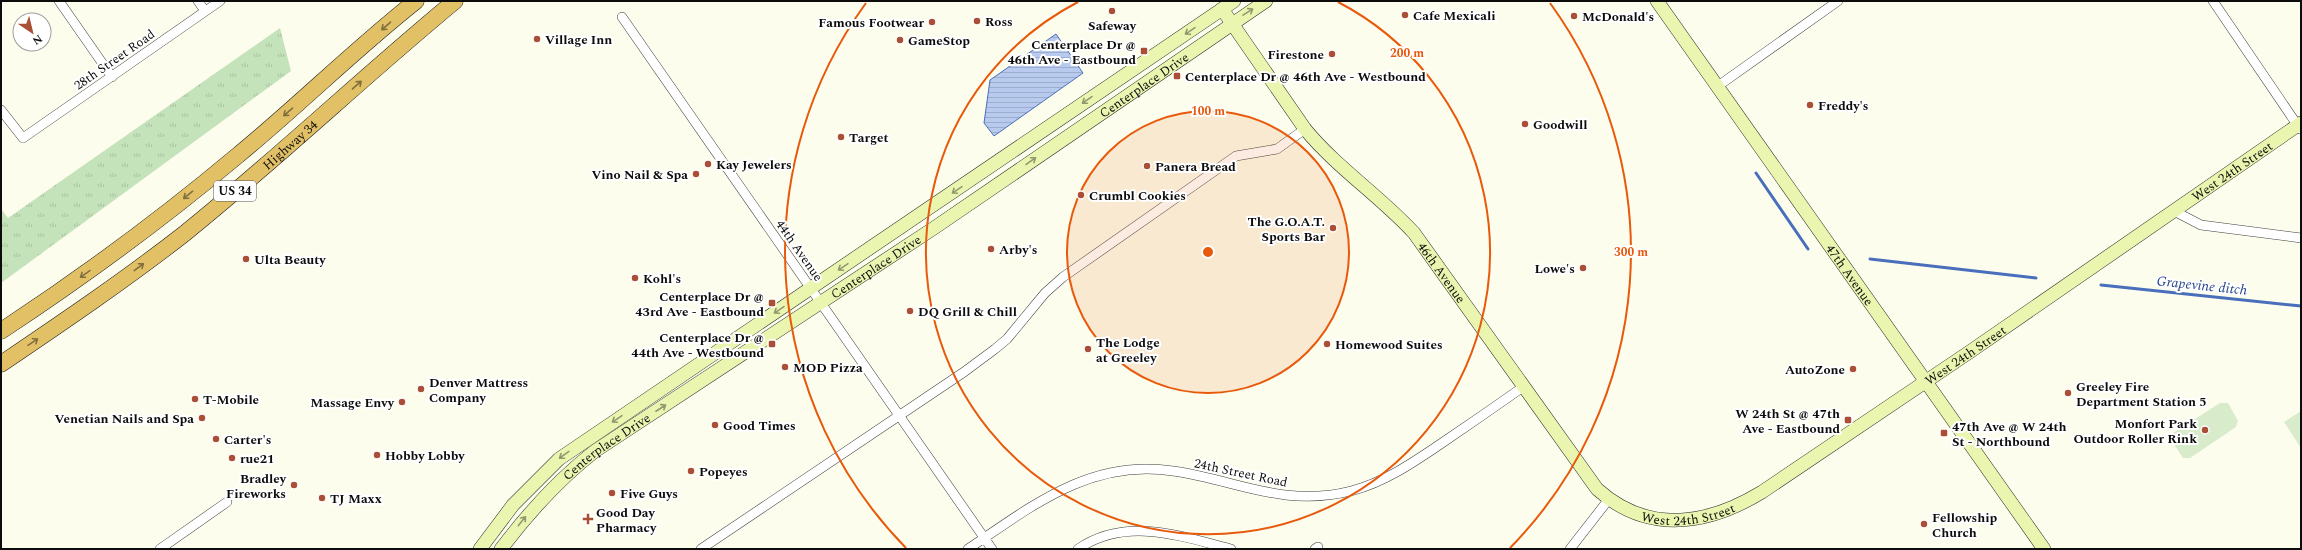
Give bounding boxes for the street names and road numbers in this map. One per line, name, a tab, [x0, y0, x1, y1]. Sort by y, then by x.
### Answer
street label: 28th Street Road	[70, 24, 159, 95]
street label: Centerplace Drive	[1095, 48, 1193, 123]
street label: Highway 34	[258, 115, 323, 175]
street label: West 24th Street	[2188, 136, 2277, 207]
road number: US 34	[214, 181, 256, 201]
street label: 44th Avenue	[771, 216, 828, 286]
street label: Centerplace Drive	[827, 230, 925, 304]
street label: 46th Avenue	[1412, 238, 1470, 308]
street label: 47th Avenue	[1821, 240, 1878, 310]
street label: West 24th Street	[1921, 320, 2011, 391]
street label: Centerplace Drive	[558, 408, 655, 485]
street label: 24th Street Road	[1192, 453, 1289, 493]
street label: West 24th Street	[1639, 498, 1739, 531]

